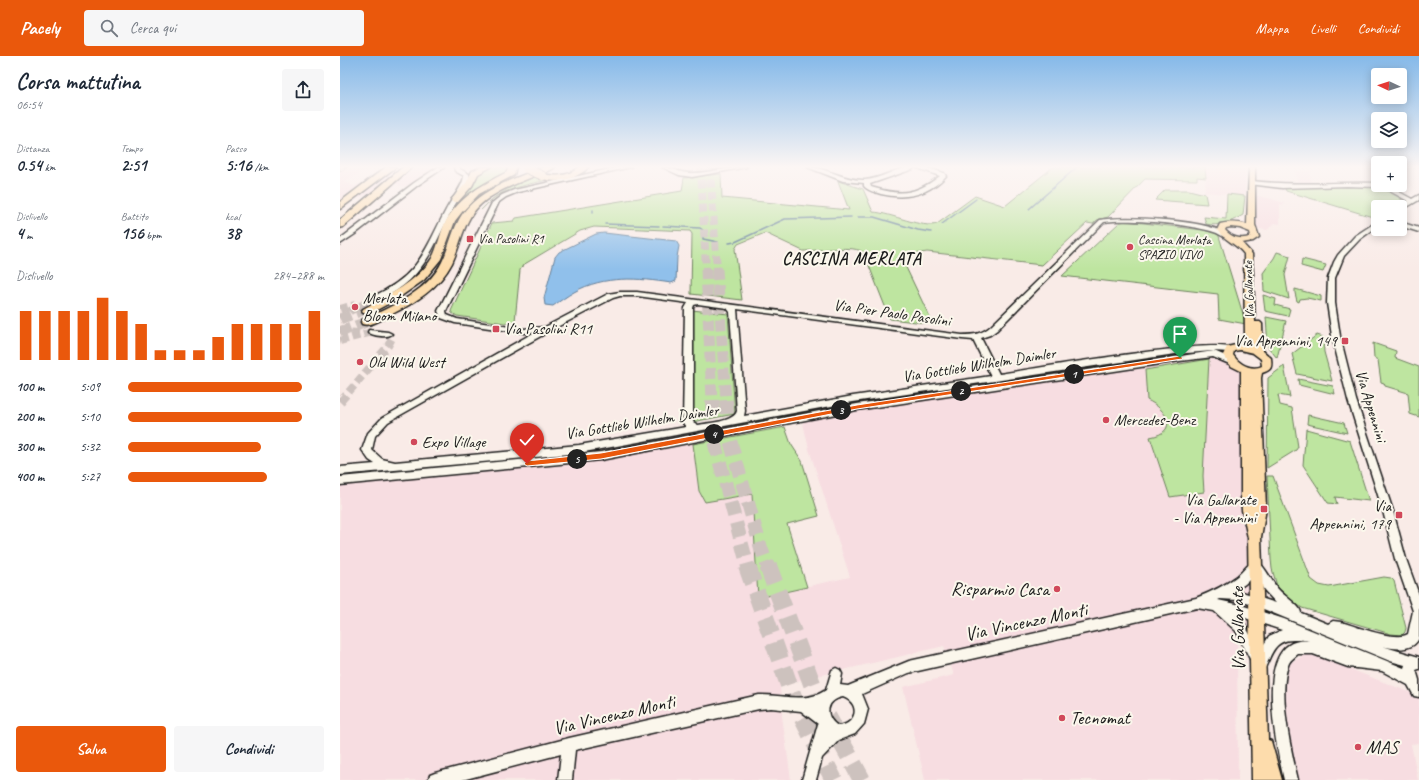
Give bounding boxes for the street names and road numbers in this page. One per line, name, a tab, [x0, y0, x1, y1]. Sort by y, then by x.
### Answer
street label: Via Gallarate	[1240, 260, 1258, 319]
street label: Via Pier Paolo Pasolini	[832, 295, 954, 331]
street label: Via Gottlieb Wilhelm Daimler	[901, 343, 1058, 387]
street label: Via Appennini	[1351, 368, 1392, 446]
street label: Via Gottlieb Wilhelm Daimler	[564, 400, 721, 444]
street label: Via Gallarate	[1225, 585, 1251, 671]
street label: Via Vincenzo Monti	[963, 597, 1092, 647]
street label: Via Vincenzo Monti	[551, 689, 679, 741]

